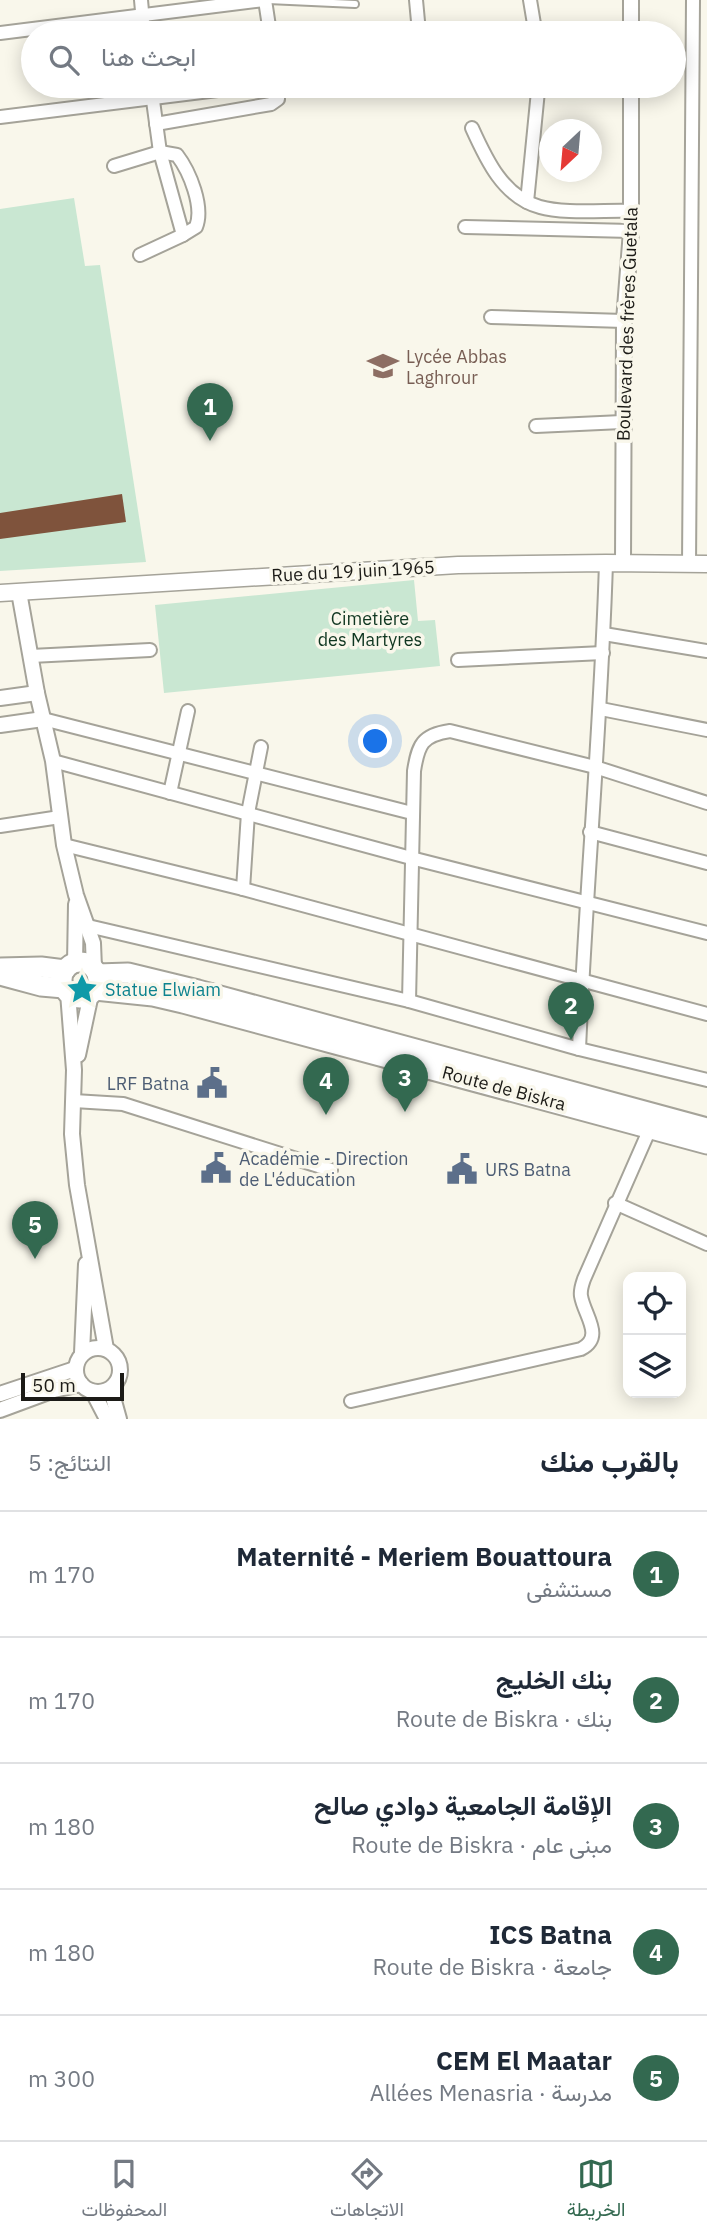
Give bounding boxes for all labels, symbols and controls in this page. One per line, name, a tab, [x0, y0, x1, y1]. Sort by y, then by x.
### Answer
search box	[21, 21, 686, 98]
text: ابحث هنا	[101, 39, 196, 73]
icon: search	[45, 41, 83, 79]
north arrow	[539, 119, 602, 182]
street label: Boulevard des frères Guetala	[611, 206, 643, 441]
place label: Lycée Abbas Laghrour	[406, 345, 507, 389]
school or university icon: Lycée Abbas Laghrour	[366, 349, 400, 383]
pin: 1	[187, 383, 233, 441]
street label: Rue du 19 juin 1965	[271, 555, 435, 587]
park label: Cimetière des Martyres	[318, 607, 422, 651]
your location	[358, 724, 392, 758]
place icon: Statue Elwiam	[65, 972, 99, 1006]
place label: Statue Elwiam	[105, 978, 221, 1001]
pin: 2	[548, 982, 594, 1040]
pin: 3	[382, 1054, 428, 1112]
pin: 4	[303, 1057, 349, 1115]
street label: Route de Biskra	[440, 1060, 569, 1116]
public building icon: LRF Batna	[195, 1066, 229, 1100]
place label: LRF Batna	[107, 1072, 189, 1095]
place label: Académie - Direction de L'éducation	[239, 1147, 408, 1191]
public building icon: Académie - Direction de L'éducation	[199, 1151, 233, 1185]
public building icon: URS Batna	[445, 1152, 479, 1186]
place label: URS Batna	[485, 1158, 571, 1181]
pin: 5	[12, 1201, 58, 1259]
map controls	[623, 1272, 686, 1398]
button: locate	[623, 1272, 686, 1335]
button: layers	[623, 1335, 686, 1398]
scale bar	[21, 1370, 124, 1402]
text: 50 m	[32, 1373, 76, 1397]
text: بالقرب منك	[540, 1441, 679, 1480]
text: النتائج: 5	[28, 1447, 111, 1477]
text: Maternité - Meriem Bouattoura	[236, 1539, 612, 1573]
text: 170 m	[28, 1559, 95, 1589]
text: 1	[649, 1559, 663, 1589]
text: مستشفى	[526, 1573, 612, 1603]
text: بنك الخليج	[496, 1662, 612, 1696]
text: 170 m	[28, 1685, 95, 1715]
text: 2	[649, 1685, 663, 1715]
text: بنك · Route de Biskra	[396, 1703, 612, 1733]
text: الإقامة الجامعية دوادي صالح	[314, 1788, 612, 1822]
text: 180 m	[28, 1811, 95, 1841]
text: 3	[649, 1811, 663, 1841]
text: مبنى عام · Route de Biskra	[351, 1829, 612, 1859]
text: ICS Batna	[489, 1917, 612, 1951]
text: 180 m	[28, 1937, 95, 1967]
text: 4	[649, 1937, 663, 1967]
text: جامعة · Route de Biskra	[372, 1951, 612, 1981]
text: CEM El Maatar	[436, 2043, 612, 2077]
text: 300 m	[28, 2063, 95, 2093]
text: 5	[649, 2063, 663, 2093]
text: مدرسة · Allées Menasria	[370, 2077, 612, 2107]
tab: المحفوظات	[82, 2155, 167, 2226]
tab: الاتجاهات	[330, 2155, 404, 2226]
tab: الخريطة	[567, 2155, 626, 2226]

